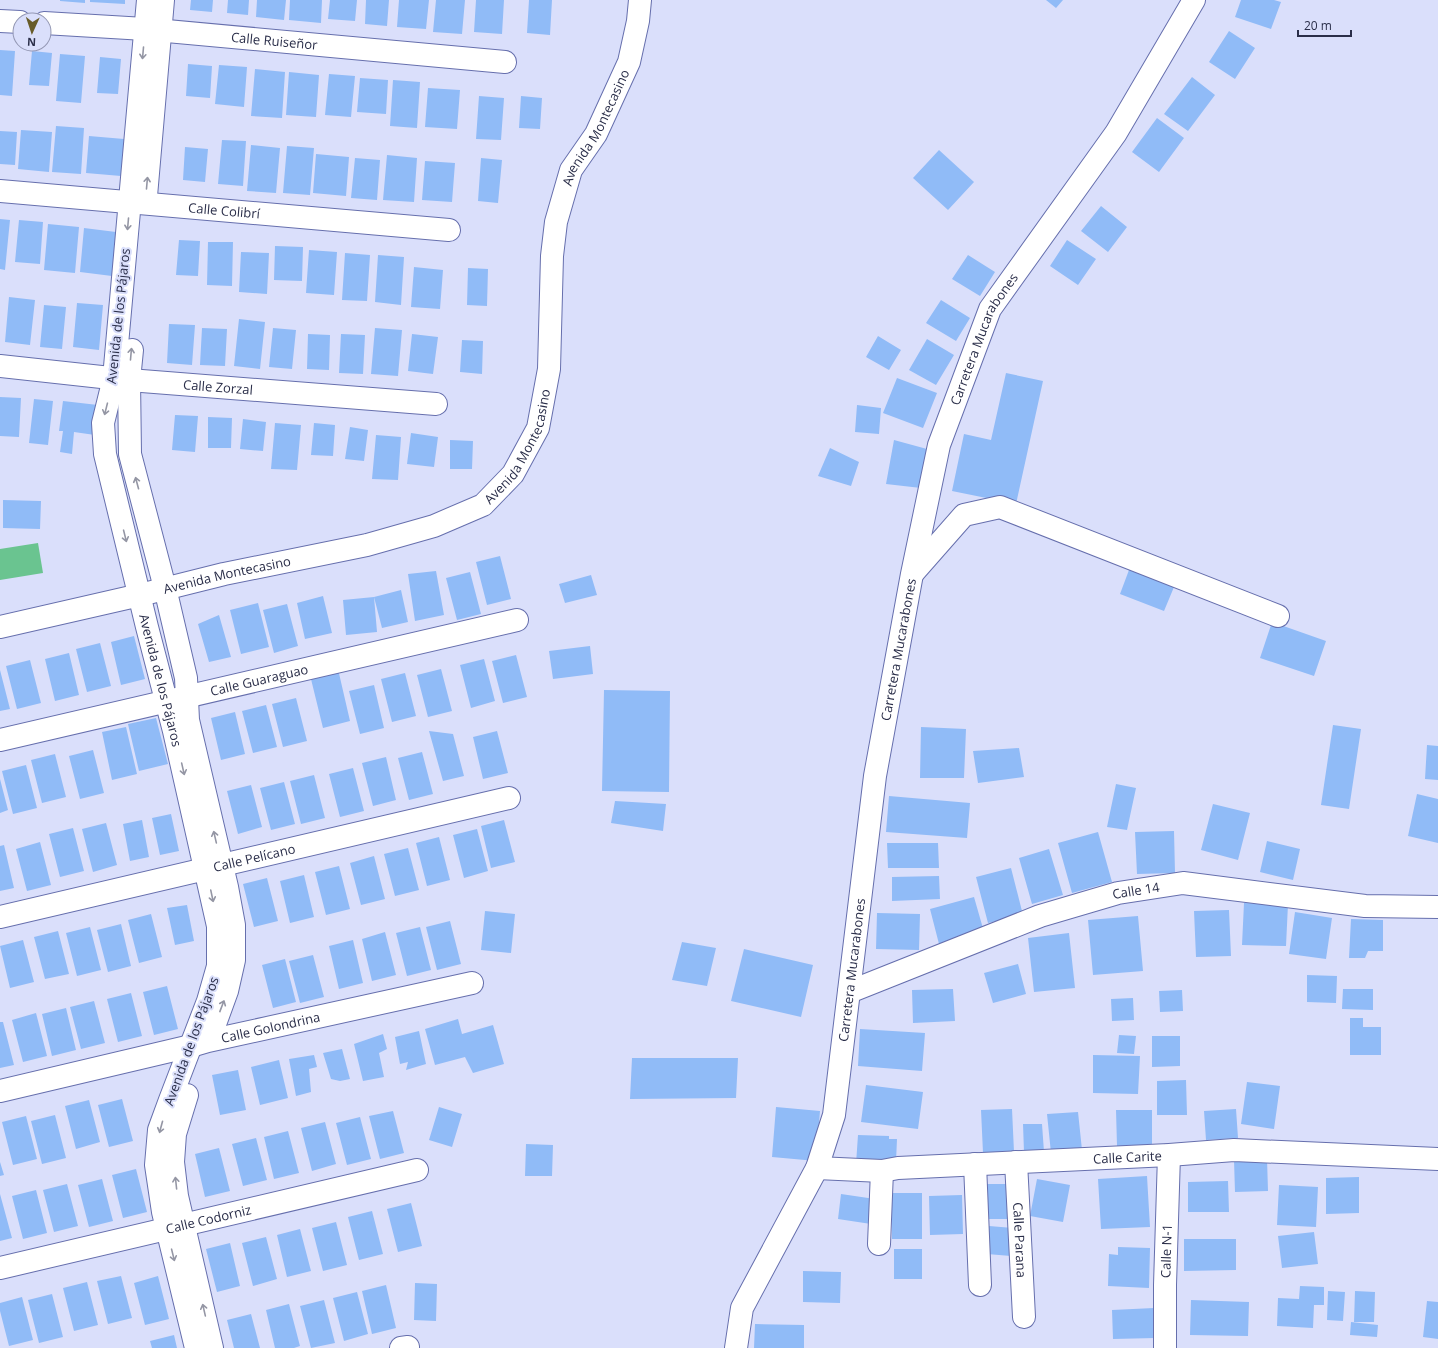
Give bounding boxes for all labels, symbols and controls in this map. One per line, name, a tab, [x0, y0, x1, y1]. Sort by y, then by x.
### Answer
north arrow	[12, 12, 52, 52]
scale bar	[1298, 12, 1351, 38]
text: 20 m	[1304, 17, 1332, 34]
street label: Calle Ruiseñor	[230, 28, 319, 54]
text: N	[27, 35, 36, 50]
one-way arrow	[139, 46, 147, 59]
street label: Avenida Montecasino	[558, 66, 634, 188]
one-way arrow	[143, 177, 150, 190]
street label: Calle Colibrí	[188, 198, 261, 223]
one-way arrow	[124, 217, 131, 230]
street label: Avenida de los Pájaros	[102, 247, 134, 385]
street label: Carretera Mucarabones	[946, 269, 1022, 408]
one-way arrow	[128, 348, 135, 361]
street label: Calle Zorzal	[182, 375, 254, 399]
street label: Avenida Montecasino	[480, 387, 554, 508]
one-way arrow	[102, 402, 110, 415]
one-way arrow	[133, 477, 140, 490]
one-way arrow	[122, 529, 129, 542]
street label: Avenida Montecasino	[161, 552, 292, 598]
street label: Carretera Mucarabones	[876, 577, 920, 722]
street label: Avenida de los Pájaros	[135, 612, 186, 748]
street label: Calle Guaraguao	[208, 660, 310, 700]
one-way arrow	[180, 762, 187, 775]
one-way arrow	[211, 831, 219, 844]
street label: Calle Pelícano	[211, 839, 297, 876]
street label: Calle 14	[1110, 878, 1161, 903]
one-way arrow	[208, 889, 216, 902]
street label: Carretera Mucarabones	[834, 897, 869, 1043]
street label: Avenida de los Pájaros	[159, 974, 223, 1108]
one-way arrow	[218, 1000, 226, 1012]
street label: Calle Golondrina	[219, 1008, 322, 1047]
one-way arrow	[157, 1120, 164, 1133]
street label: Calle Carite	[1093, 1146, 1162, 1168]
one-way arrow	[172, 1177, 179, 1190]
street label: Calle Codorniz	[164, 1200, 253, 1238]
street label: Calle Parana	[1009, 1202, 1031, 1278]
street label: Calle N-1	[1156, 1224, 1176, 1278]
one-way arrow	[170, 1248, 178, 1261]
one-way arrow	[199, 1304, 207, 1317]

